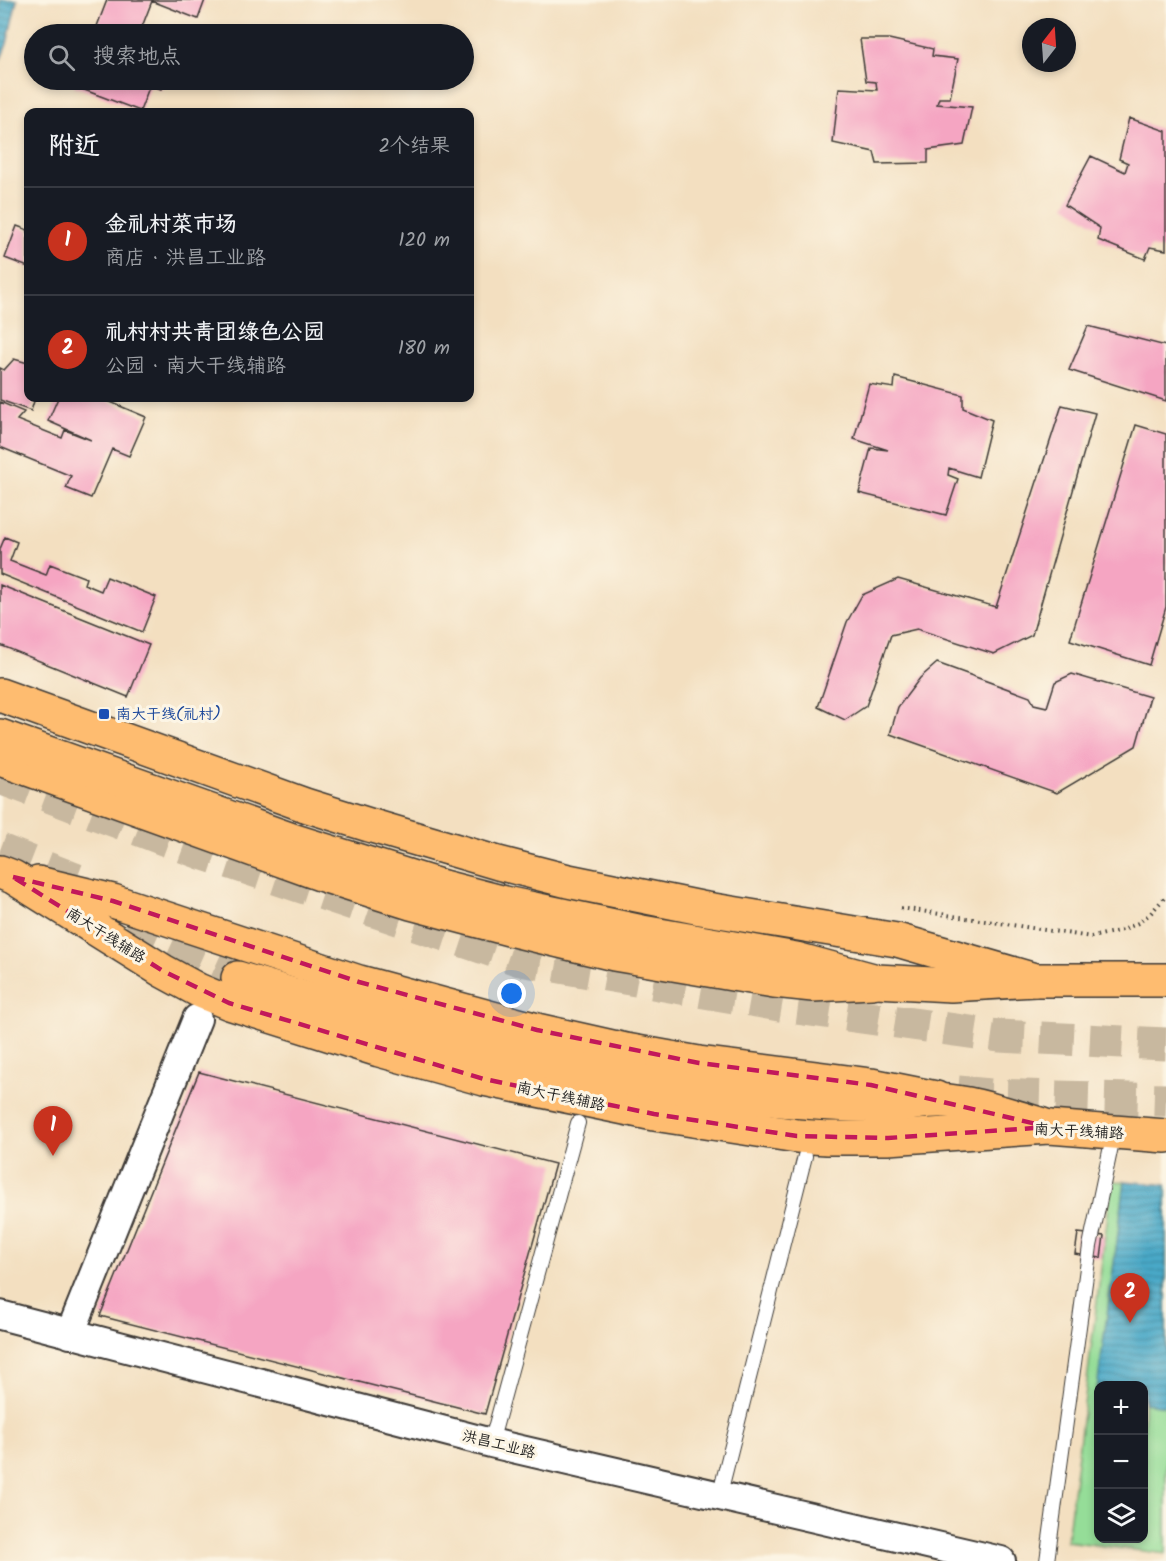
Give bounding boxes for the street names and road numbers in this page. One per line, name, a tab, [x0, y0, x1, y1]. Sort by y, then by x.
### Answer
street label: 南大干线辅路	[61, 902, 150, 970]
street label: 南大干线辅路	[514, 1076, 607, 1118]
street label: 南大干线辅路	[1033, 1118, 1125, 1146]
street label: 洪昌工业路	[459, 1424, 538, 1466]

